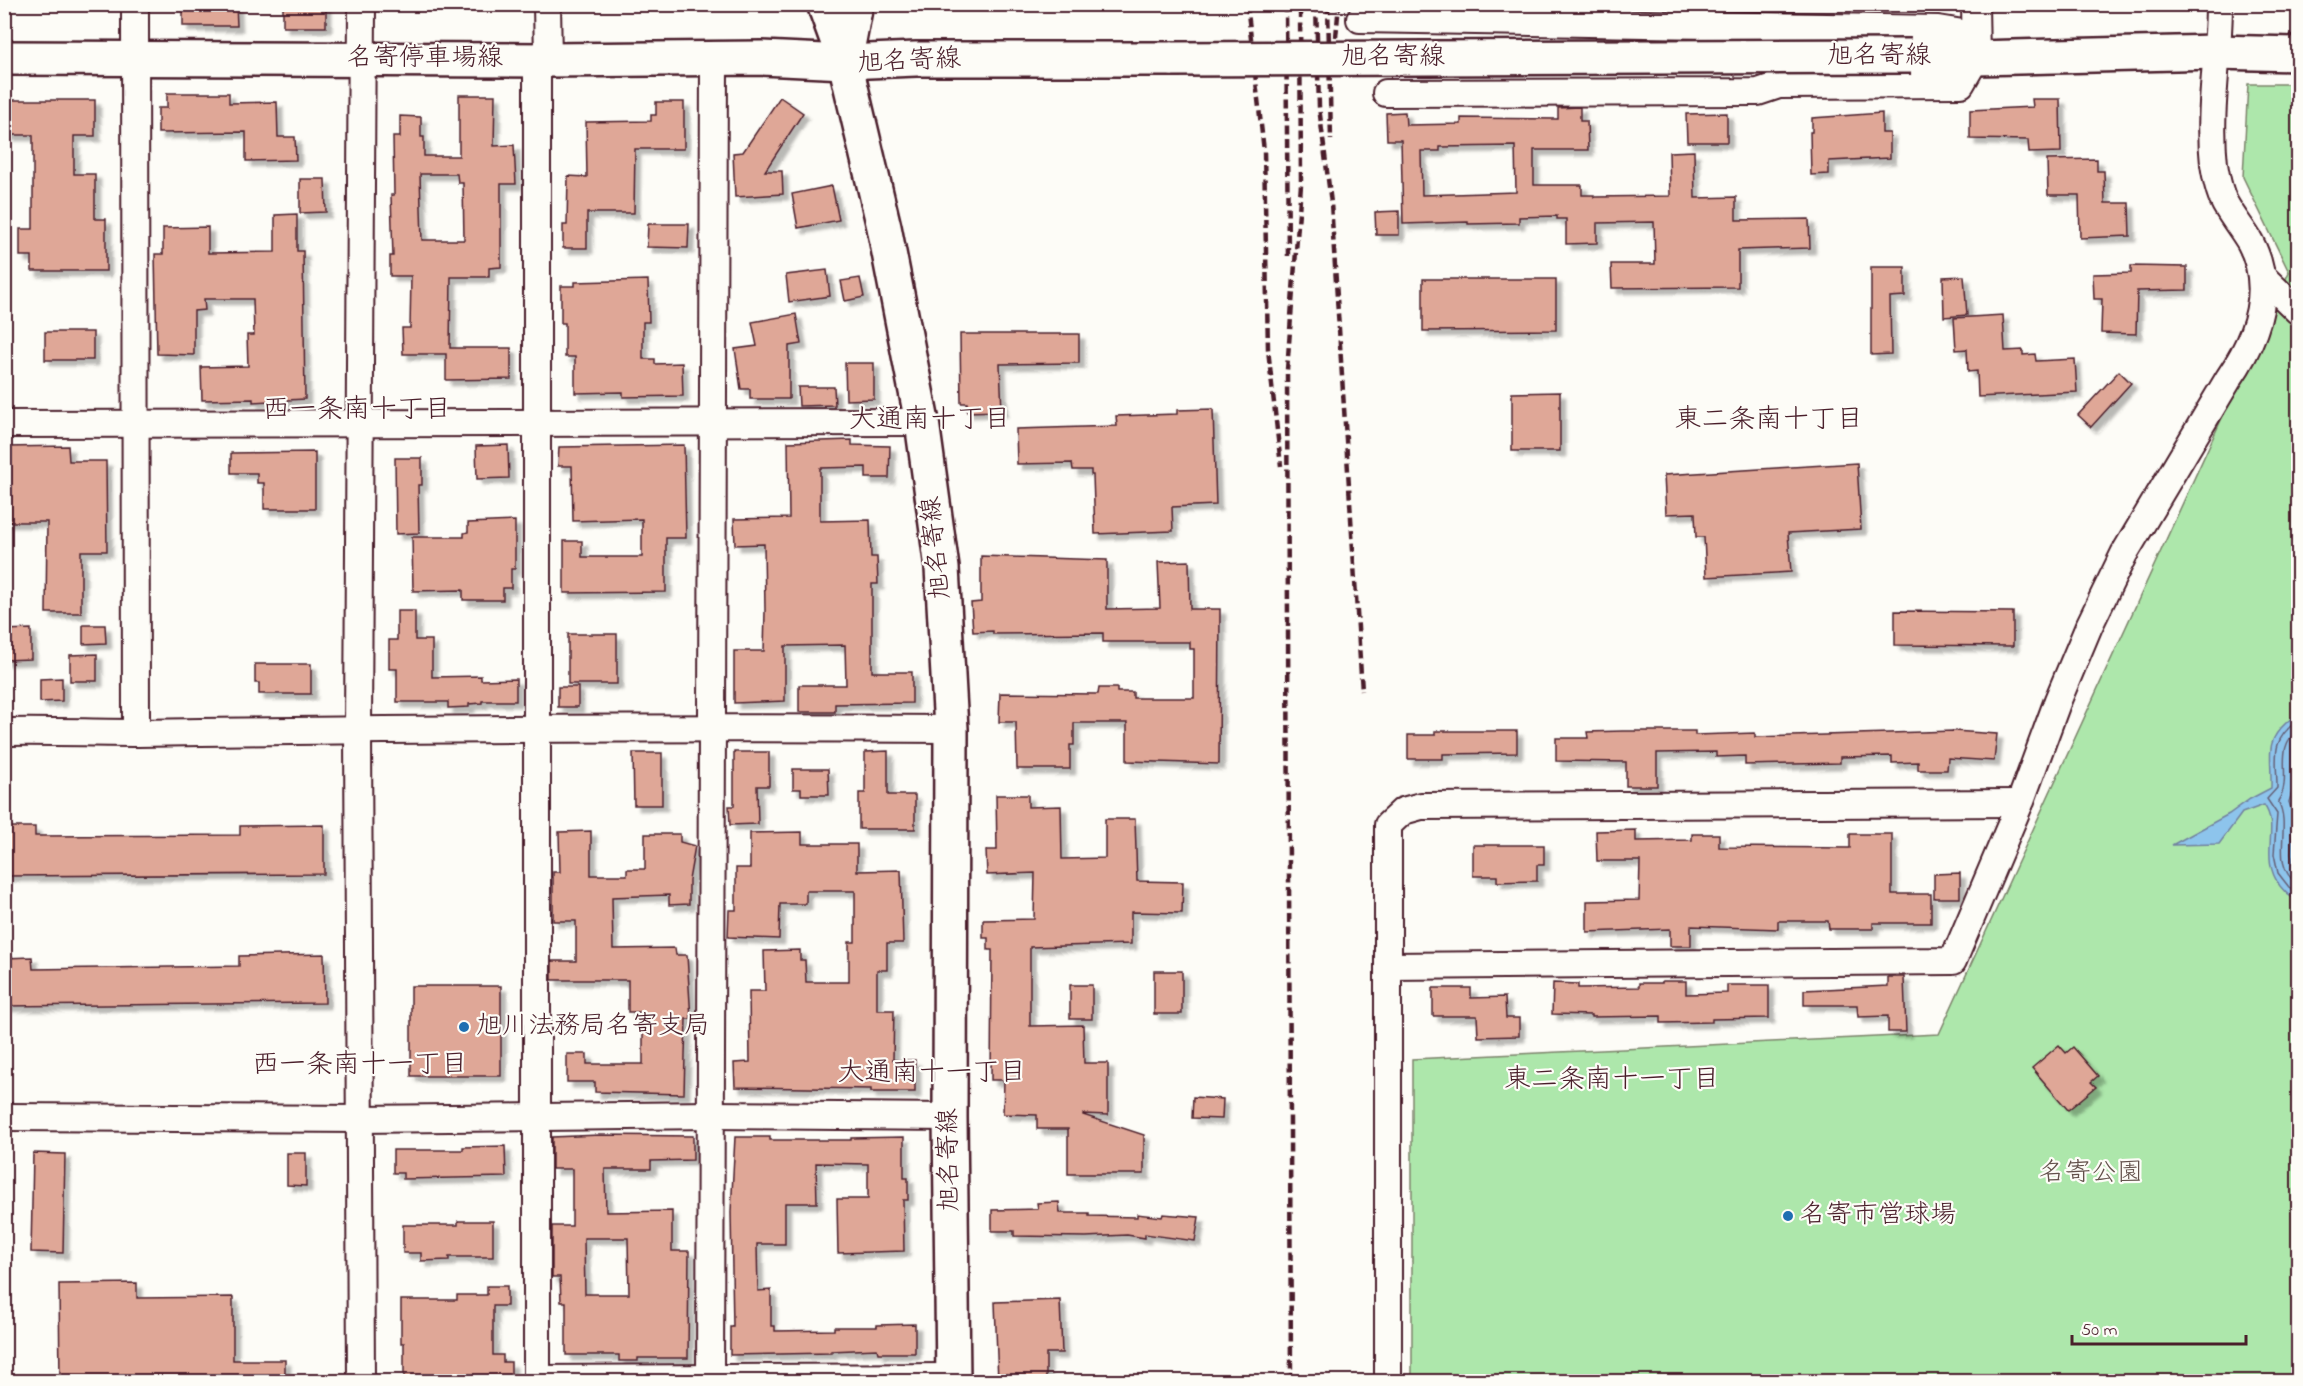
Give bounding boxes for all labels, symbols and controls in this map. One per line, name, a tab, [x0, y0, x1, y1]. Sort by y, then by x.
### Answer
street label: 旭名寄線	[1827, 38, 1931, 76]
street label: 旭名寄線	[1341, 39, 1445, 77]
street label: 名寄停車場線	[347, 40, 503, 78]
street label: 旭名寄線	[856, 40, 962, 84]
district label: 西一条南十丁目	[263, 391, 452, 430]
district label: 大通南十丁目	[849, 401, 1011, 440]
district label: 東二条南十丁目	[1675, 401, 1864, 440]
street label: 旭名寄線	[913, 494, 961, 602]
place label: 旭川法務局名寄支局	[476, 1008, 710, 1046]
marker: 旭川法務局名寄支局	[457, 1020, 471, 1034]
district label: 西一条南十一丁目	[252, 1046, 468, 1085]
district label: 大通南十一丁目	[838, 1054, 1027, 1093]
district label: 東二条南十一丁目	[1504, 1061, 1720, 1100]
street label: 旭名寄線	[930, 1108, 970, 1212]
park label: 名寄公園	[2039, 1155, 2143, 1193]
place label: 名寄市営球場	[1800, 1197, 1956, 1235]
marker: 名寄市営球場	[1781, 1209, 1795, 1223]
scale bar	[2072, 1308, 2246, 1346]
text: 50 m	[2081, 1318, 2118, 1344]

